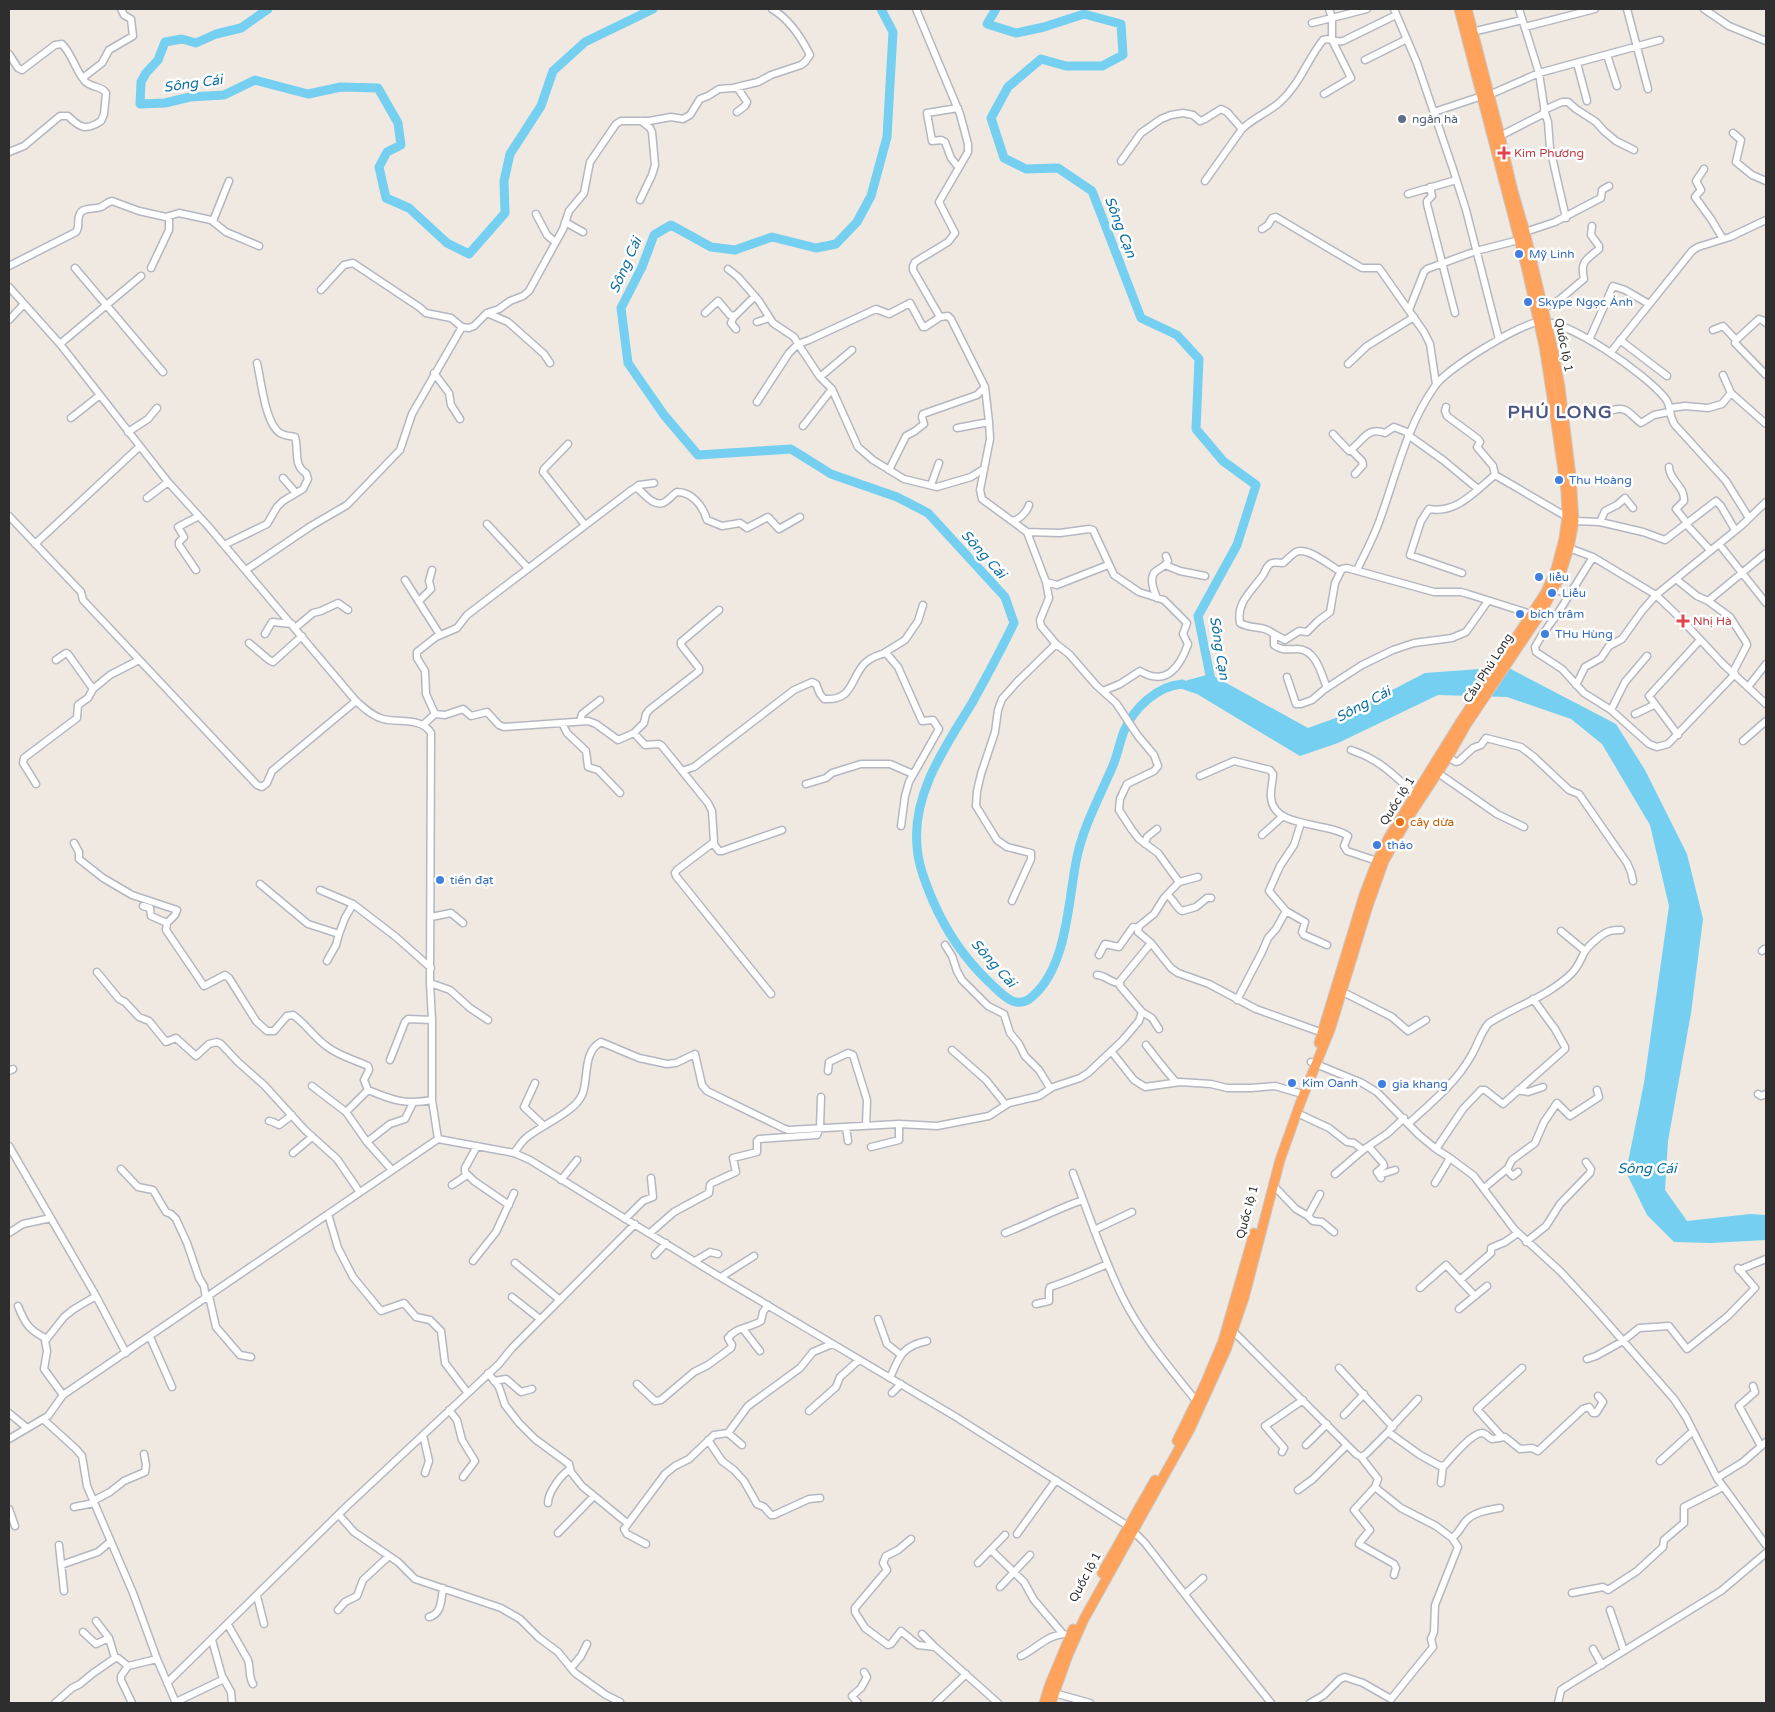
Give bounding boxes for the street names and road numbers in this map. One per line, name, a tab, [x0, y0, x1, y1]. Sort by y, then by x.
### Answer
street label: Quốc lộ 1	[1552, 317, 1576, 373]
street label: Cầu Phú Long	[1460, 631, 1516, 705]
street label: Quốc lộ 1	[1377, 774, 1417, 828]
street label: Quốc lộ 1	[1233, 1184, 1261, 1240]
street label: Quốc lộ 1	[1066, 1550, 1104, 1604]

